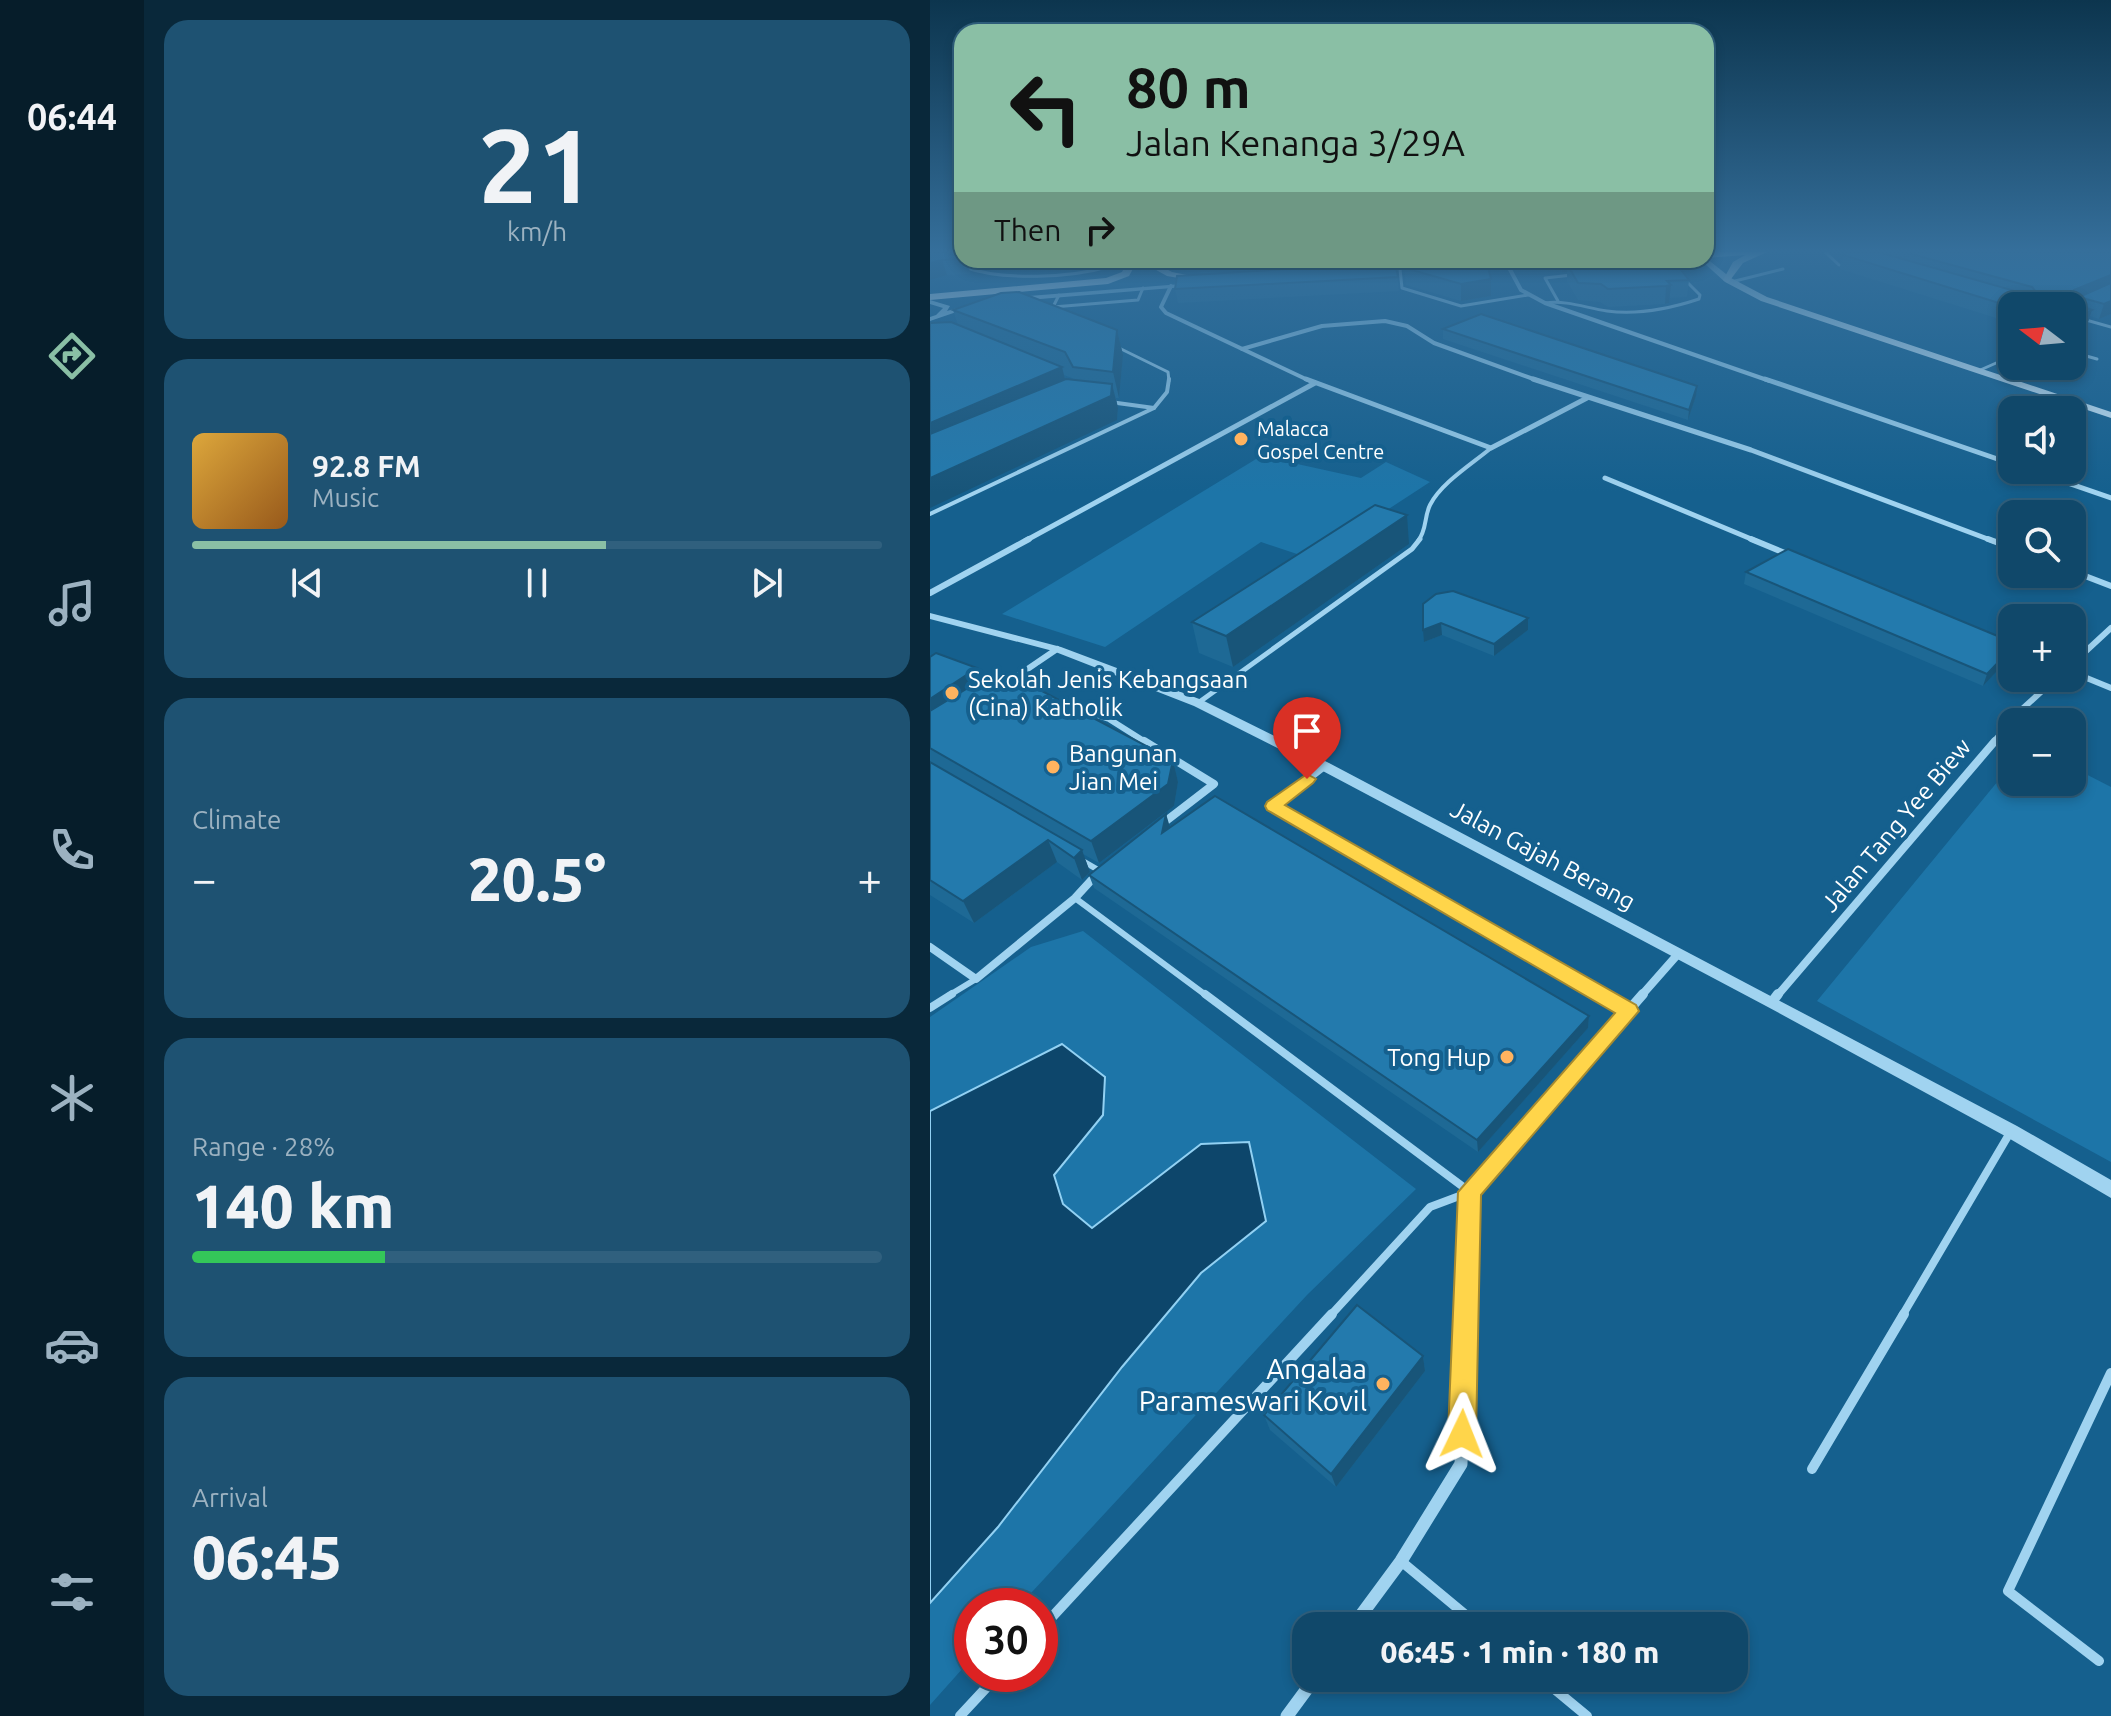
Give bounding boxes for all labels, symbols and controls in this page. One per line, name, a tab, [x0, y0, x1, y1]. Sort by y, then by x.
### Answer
icon: left	[994, 56, 1098, 160]
text: 80 m	[1126, 56, 1251, 119]
text: 06:44	[27, 96, 117, 137]
text: 21	[478, 106, 596, 223]
text: Jalan Kenanga 3/29A	[1126, 122, 1465, 163]
icon: right	[1078, 208, 1122, 252]
text: Then	[994, 213, 1062, 247]
text: km/h	[507, 217, 567, 246]
north arrow	[1998, 292, 2086, 380]
map controls	[1998, 292, 2086, 796]
icon: directions	[44, 328, 100, 384]
button: sound	[1998, 396, 2086, 484]
place label: Malacca Gospel Centre	[1257, 417, 1384, 463]
marker: Malacca Gospel Centre	[1232, 430, 1250, 448]
text: 92.8 FM	[312, 449, 421, 483]
text: Music	[312, 483, 379, 512]
button: search	[1998, 500, 2086, 588]
icon: previous	[285, 561, 329, 605]
icon: pause	[515, 561, 559, 605]
icon: next	[745, 561, 789, 605]
icon: music	[44, 575, 100, 631]
button: +	[1998, 604, 2086, 692]
place label: Sekolah Jenis Kebangsaan (Cina) Katholik	[968, 666, 1248, 721]
marker: Sekolah Jenis Kebangsaan (Cina) Katholik	[943, 684, 961, 702]
pin	[1273, 697, 1341, 779]
button: −	[1998, 708, 2086, 796]
icon: arrive	[1285, 709, 1329, 753]
street label: Jalan Tang Yee Biew	[1816, 733, 1976, 917]
place label: Bangunan Jian Mei	[1069, 740, 1178, 795]
marker: Bangunan Jian Mei	[1044, 758, 1062, 776]
street label: Jalan Gajah Berang	[1446, 795, 1640, 915]
text: Climate	[192, 805, 281, 834]
icon: phone	[44, 822, 100, 878]
text: 20.5°	[468, 845, 606, 912]
text: −	[192, 854, 217, 903]
text: +	[857, 854, 882, 903]
place label: Tong Hup	[1387, 1044, 1491, 1071]
marker: Tong Hup	[1498, 1048, 1516, 1066]
icon: climate	[44, 1070, 100, 1126]
text: Range · 28%	[192, 1132, 335, 1161]
text: 140 km	[192, 1172, 394, 1239]
icon: car	[44, 1317, 100, 1373]
place label: Angalaa Parameswari Kovil	[1139, 1353, 1367, 1416]
marker: Angalaa Parameswari Kovil	[1374, 1375, 1392, 1393]
position arrow	[1420, 1392, 1504, 1476]
text: Arrival	[192, 1483, 268, 1512]
text: 06:45	[192, 1523, 342, 1590]
icon: filters	[44, 1564, 100, 1620]
speed limit sign: 30	[954, 1588, 1058, 1692]
text: 06:45 · 1 min · 180 m	[1381, 1635, 1659, 1669]

